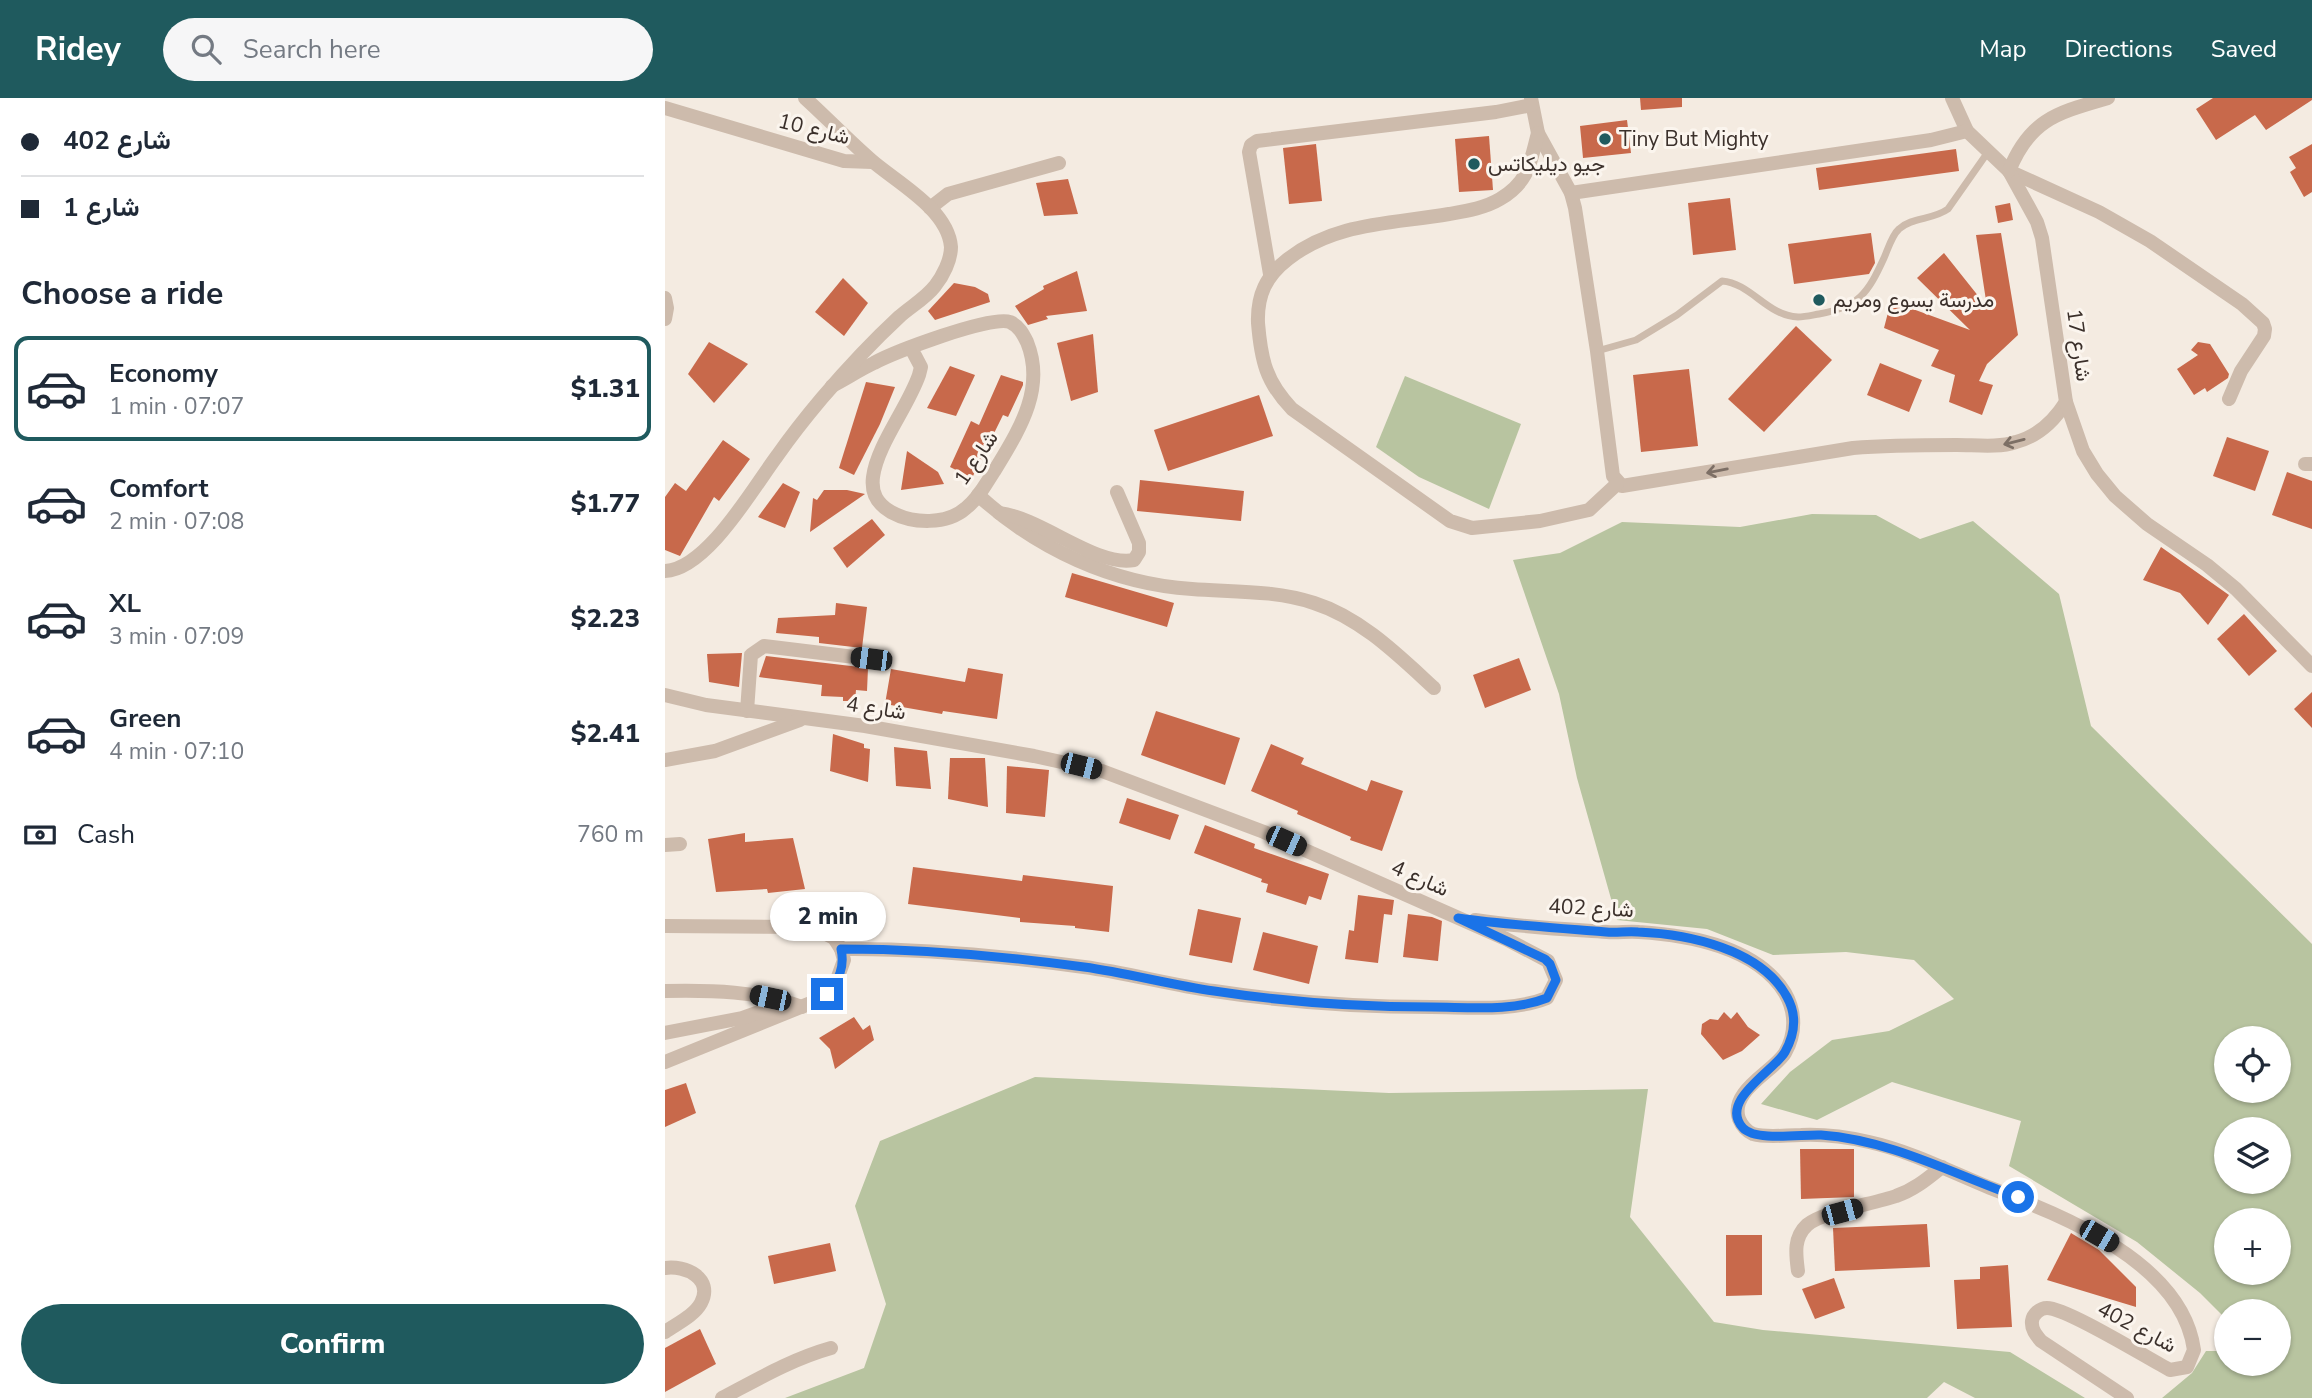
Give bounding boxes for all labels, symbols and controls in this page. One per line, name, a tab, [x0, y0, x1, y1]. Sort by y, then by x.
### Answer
search box	[163, 18, 653, 81]
text: Ridey	[35, 27, 121, 72]
icon: search	[187, 30, 225, 68]
text: Search here	[243, 32, 381, 67]
text: Map	[1979, 33, 2026, 65]
text: Directions	[2064, 33, 2173, 65]
text: Saved	[2211, 33, 2277, 65]
street label: شارع 10	[775, 107, 853, 151]
text: شارع 402	[63, 123, 171, 158]
place label: Tiny But Mighty	[1619, 125, 1769, 153]
marker: Tiny But Mighty	[1597, 131, 1613, 147]
place label: جيو ديليكاتس	[1488, 150, 1605, 178]
marker: جيو ديليكاتس	[1466, 156, 1482, 172]
text: شارع 1	[63, 190, 140, 225]
text: Choose a ride	[21, 272, 223, 315]
place label: مدرسة يسوع ومريم	[1833, 286, 1994, 314]
marker: مدرسة يسوع ومريم	[1811, 292, 1827, 308]
street label: شارع 17	[2060, 307, 2098, 383]
text: Economy	[109, 356, 218, 391]
icon: car	[25, 357, 88, 420]
text: $1.31	[571, 371, 640, 406]
text: 1 min · 07:07	[109, 391, 244, 422]
street label: شارع 1	[948, 425, 1004, 491]
one-way arrow	[2003, 436, 2025, 449]
one-way arrow	[1706, 464, 1729, 478]
text: Comfort	[109, 471, 209, 506]
icon: car	[25, 472, 88, 535]
text: $1.77	[571, 486, 640, 521]
text: 2 min · 07:08	[109, 506, 244, 537]
text: XL	[109, 586, 141, 621]
icon: car	[25, 587, 88, 650]
text: $2.23	[571, 601, 640, 636]
text: 3 min · 07:09	[109, 621, 244, 652]
car	[849, 646, 894, 672]
street label: شارع 4	[844, 689, 908, 727]
text: Green	[109, 701, 182, 736]
icon: car	[25, 702, 88, 765]
text: $2.41	[571, 716, 640, 751]
text: 4 min · 07:10	[109, 736, 244, 767]
car	[1059, 751, 1104, 781]
icon: cash	[21, 816, 59, 854]
text: Cash	[77, 817, 135, 852]
text: 760 m	[577, 819, 644, 850]
car	[1263, 823, 1310, 859]
street label: شارع 4	[1387, 853, 1453, 903]
callout: 2 min	[769, 892, 885, 942]
street label: شارع 402	[1548, 892, 1634, 924]
text: 2 min	[798, 901, 858, 932]
route end	[811, 978, 843, 1010]
car	[748, 983, 793, 1013]
map controls	[2214, 1026, 2291, 1376]
button: locate	[2214, 1026, 2291, 1103]
button: layers	[2214, 1117, 2291, 1194]
route start	[2002, 1181, 2034, 1213]
car	[1819, 1196, 1866, 1228]
button: +	[2214, 1208, 2291, 1285]
car	[2076, 1216, 2123, 1256]
street label: شارع 402	[2093, 1295, 2181, 1359]
button: −	[2214, 1299, 2291, 1376]
button: Confirm	[21, 1304, 644, 1384]

